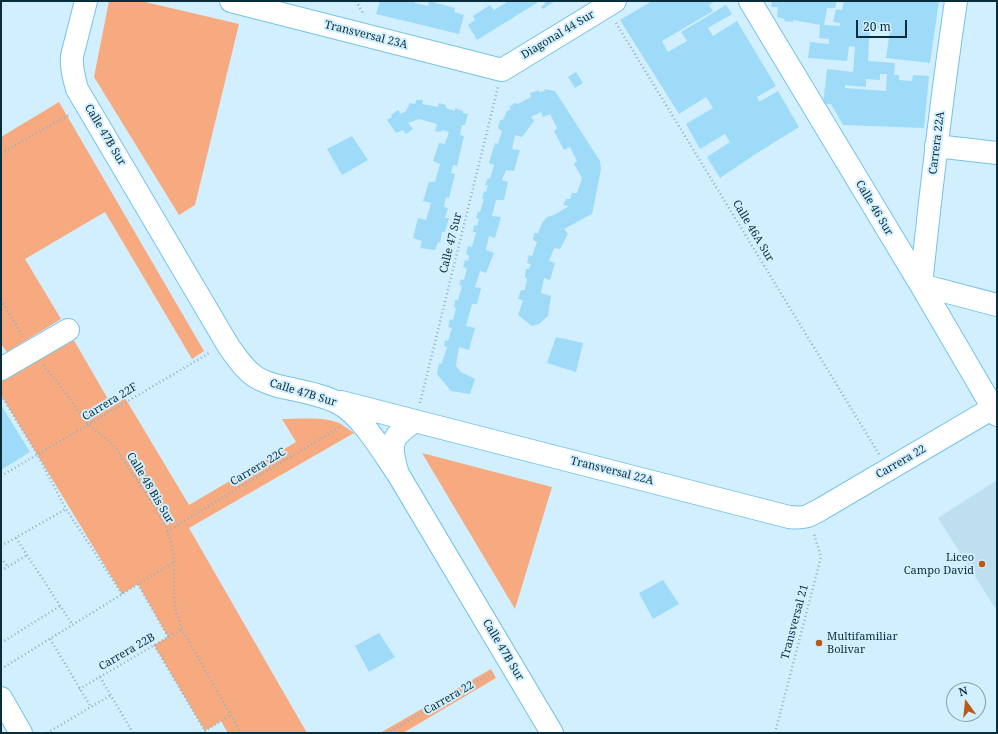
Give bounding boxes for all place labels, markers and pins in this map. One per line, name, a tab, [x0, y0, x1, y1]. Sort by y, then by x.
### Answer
place label: Liceo Campo David	[904, 551, 974, 577]
marker: Liceo Campo David	[977, 559, 987, 569]
place label: Multifamiliar Bolivar	[827, 630, 898, 656]
marker: Multifamiliar Bolivar	[814, 638, 824, 648]

